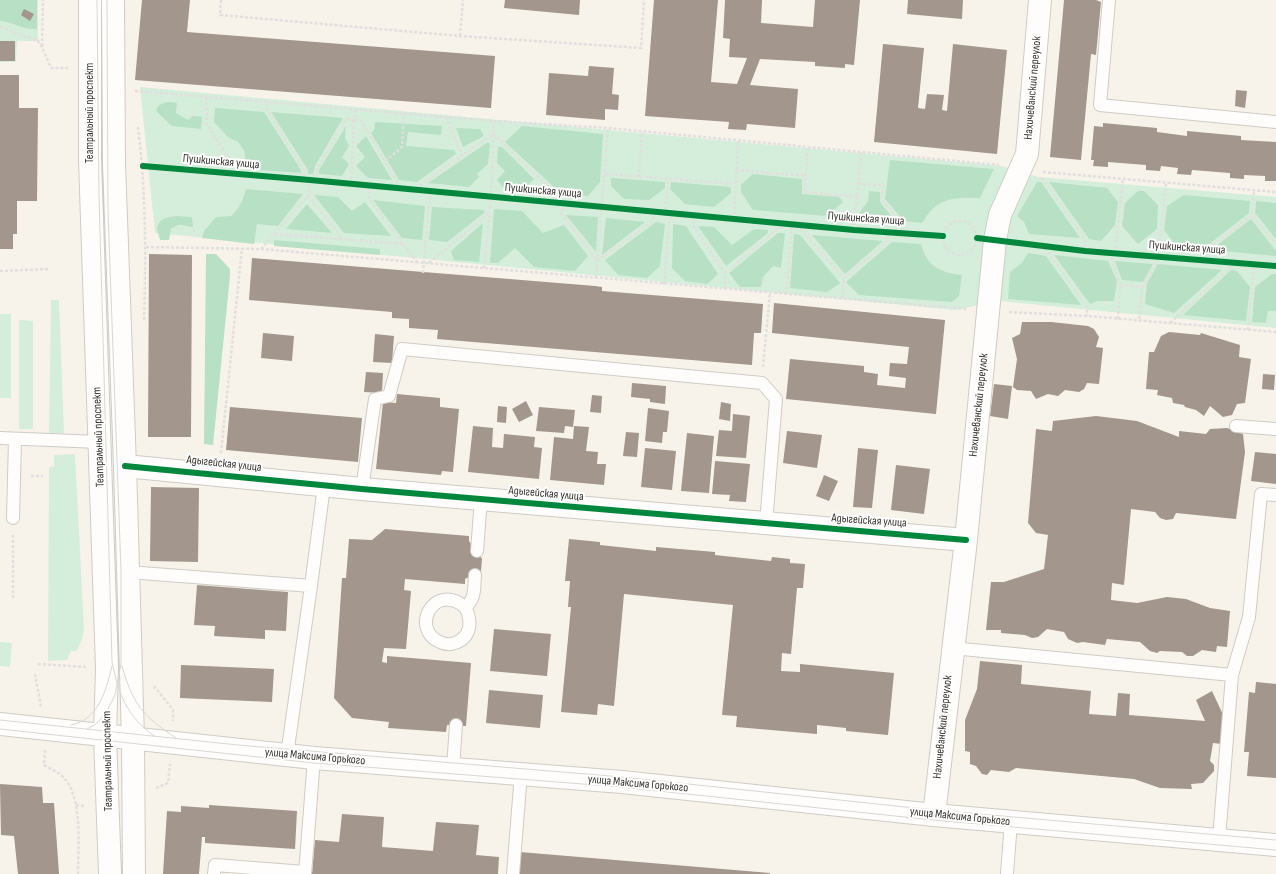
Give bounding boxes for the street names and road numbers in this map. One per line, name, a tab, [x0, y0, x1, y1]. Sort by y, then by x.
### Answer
street label: Нахичеванский переулок	[1021, 36, 1045, 140]
street label: Театральный проспект	[83, 63, 97, 163]
street label: Пушкинская улица	[182, 151, 260, 173]
street label: Пушкинская улица	[504, 180, 582, 202]
street label: Пушкинская улица	[827, 209, 905, 229]
street label: Пушкинская улица	[1148, 238, 1226, 258]
street label: Нахичеванский переулок	[966, 353, 992, 457]
street label: Театральный проспект	[90, 387, 108, 487]
street label: Адыгейская улица	[186, 453, 262, 475]
street label: Адыгейская улица	[508, 484, 584, 504]
street label: Адыгейская улица	[831, 511, 907, 531]
street label: Нахичеванский переулок	[930, 675, 956, 779]
street label: Театральный проспект	[100, 711, 116, 811]
street label: улица Максима Горького	[264, 745, 366, 769]
street label: улица Максима Горького	[587, 772, 689, 796]
street label: улица Максима Горького	[909, 805, 1011, 829]

